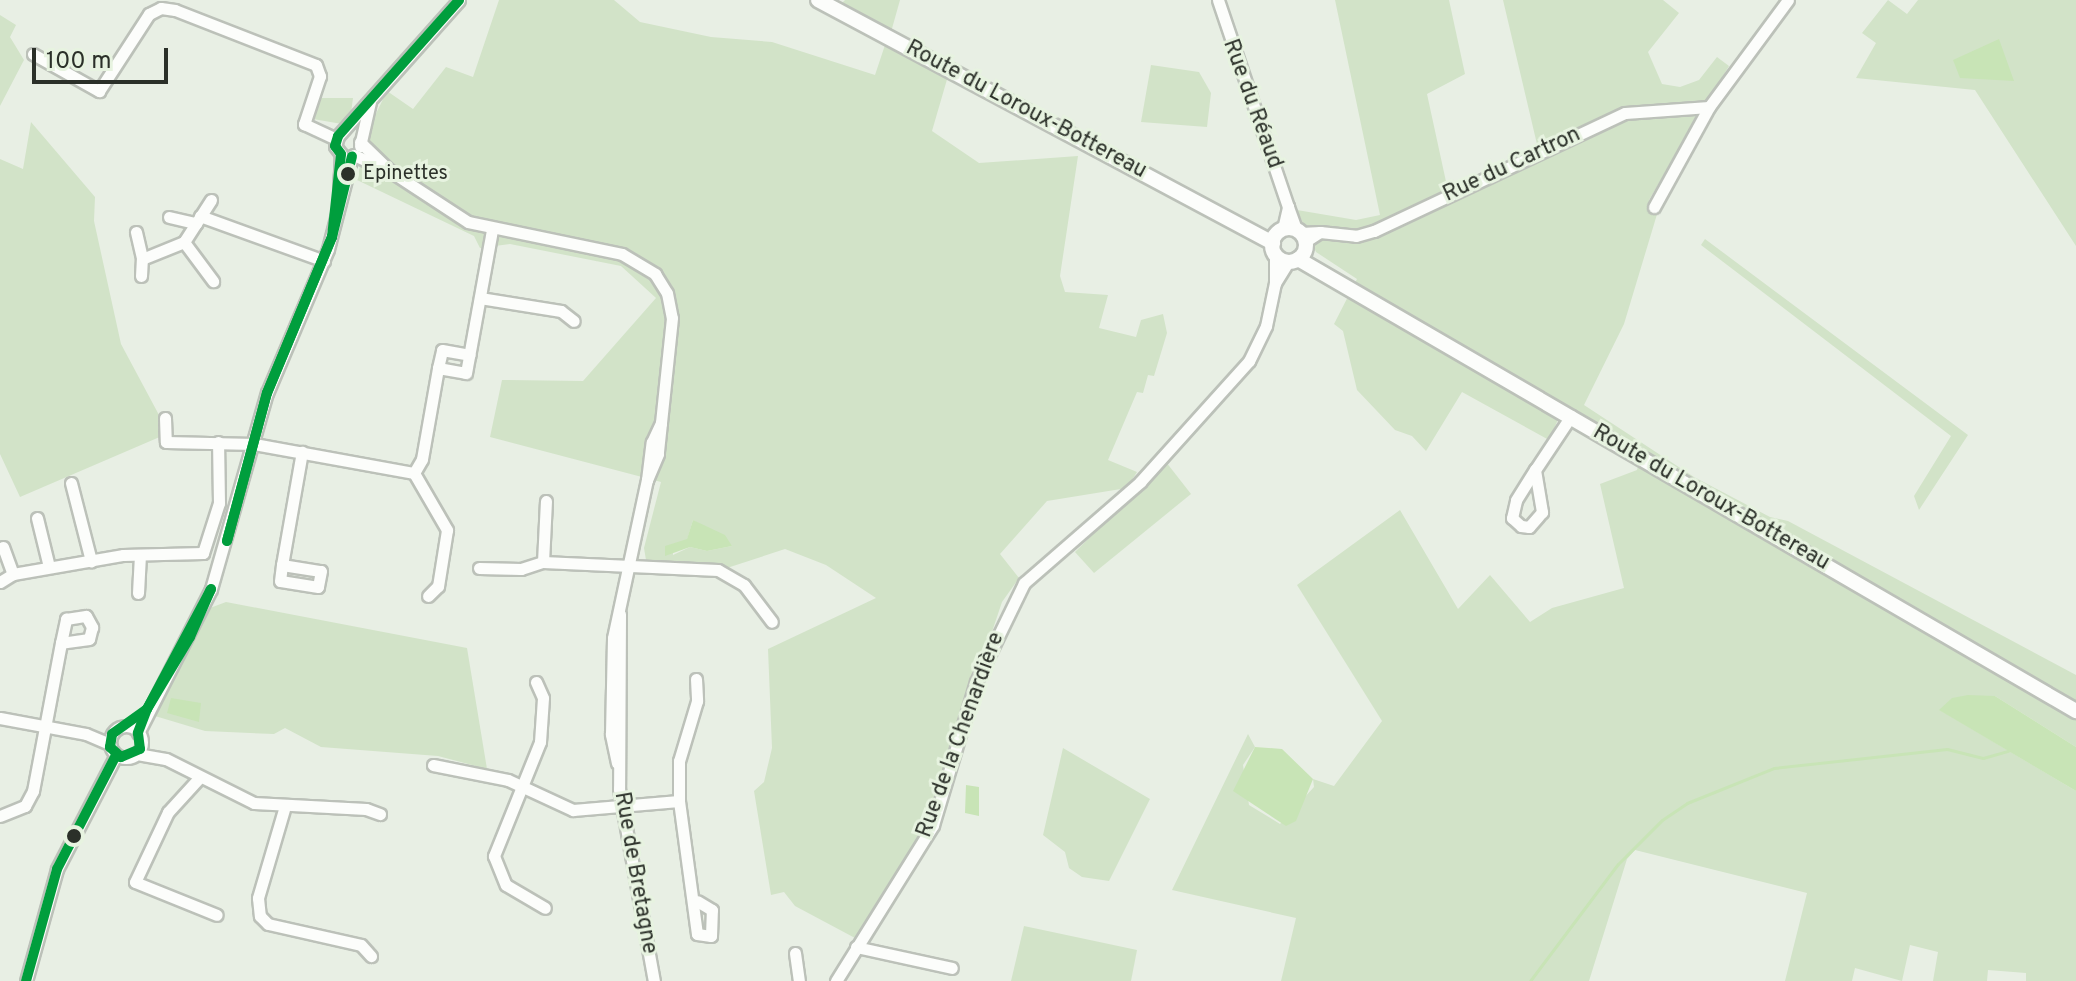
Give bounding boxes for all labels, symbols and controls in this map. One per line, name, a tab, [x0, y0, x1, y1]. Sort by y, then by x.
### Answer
scale bar	[36, 32, 172, 82]
street label: Route du Loroux-Bottereau	[901, 35, 1151, 185]
street label: Rue du Réaud	[1216, 36, 1288, 172]
text: 100 m	[46, 47, 112, 77]
street label: Rue du Cartron	[1439, 122, 1585, 208]
place label: Epinettes	[363, 162, 448, 186]
marker: Epinettes	[340, 166, 356, 182]
street label: Route du Loroux-Bottereau	[1588, 419, 1834, 577]
street label: Rue de la Chenardière	[912, 629, 1010, 841]
street label: Rue de Bretagne	[608, 790, 662, 956]
unlabelled marker	[66, 828, 82, 844]

